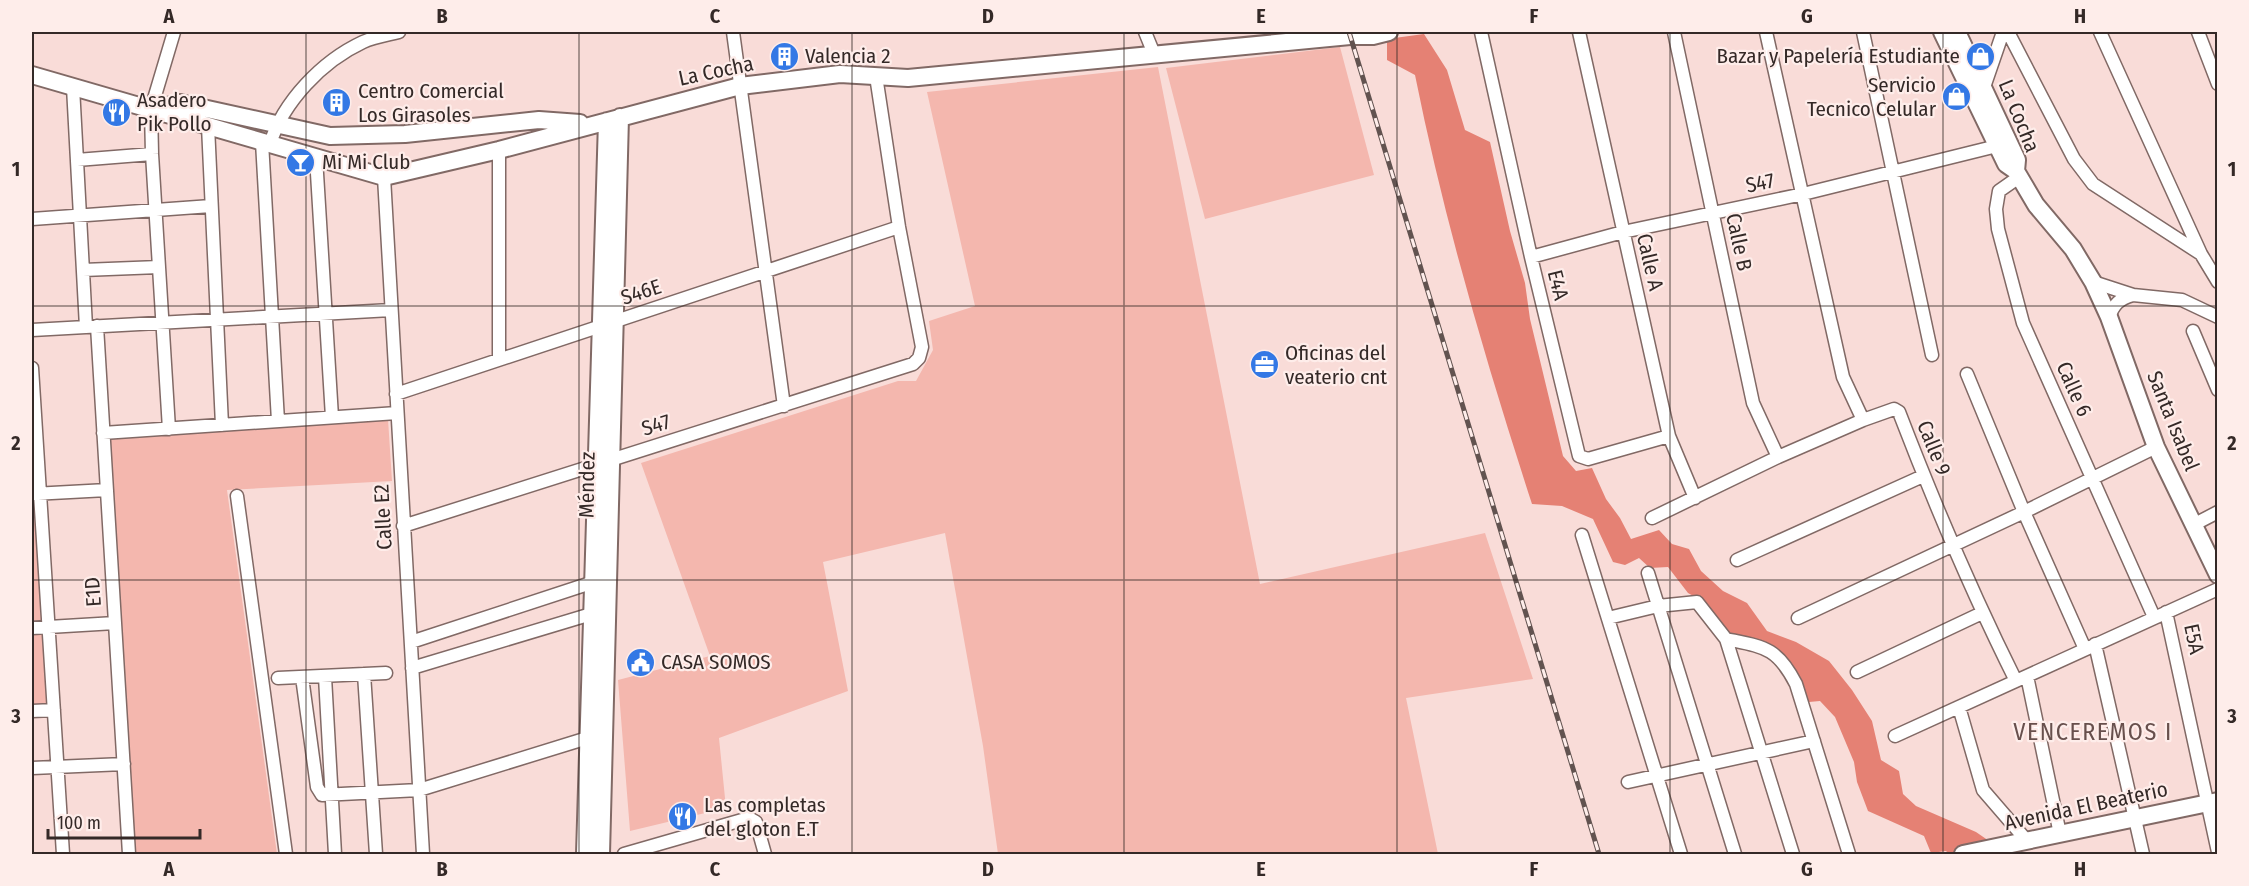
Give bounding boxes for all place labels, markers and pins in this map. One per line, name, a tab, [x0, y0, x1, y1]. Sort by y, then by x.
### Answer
building icon: Valencia 2	[768, 40, 800, 72]
shop icon: Bazar y Papelería Estudiante	[1965, 40, 1997, 72]
place label: Valencia 2	[805, 43, 891, 69]
place label: Bazar y Papelería Estudiante	[1717, 43, 1960, 69]
place label: Servicio Tecnico Celular	[1807, 72, 1937, 122]
place label: Centro Comercial Los Girasoles	[358, 78, 504, 128]
shop icon: Servicio Tecnico Celular	[1941, 81, 1973, 113]
place label: Asadero Pik Pollo	[137, 87, 211, 137]
building icon: Centro Comercial Los Girasoles	[321, 87, 353, 119]
restaurant icon: Asadero Pik Pollo	[100, 96, 132, 128]
bar icon: Mi Mi Club	[285, 146, 317, 178]
place label: Mi Mi Club	[322, 149, 410, 175]
place label: Oficinas del veaterio cnt	[1285, 340, 1387, 390]
office icon: Oficinas del veaterio cnt	[1248, 349, 1280, 381]
public building icon: CASA SOMOS	[624, 646, 656, 678]
place label: CASA SOMOS	[661, 649, 771, 675]
place label: Las completas del gloton E.T	[704, 792, 826, 842]
restaurant icon: Las completas del gloton E.T	[667, 801, 699, 833]

